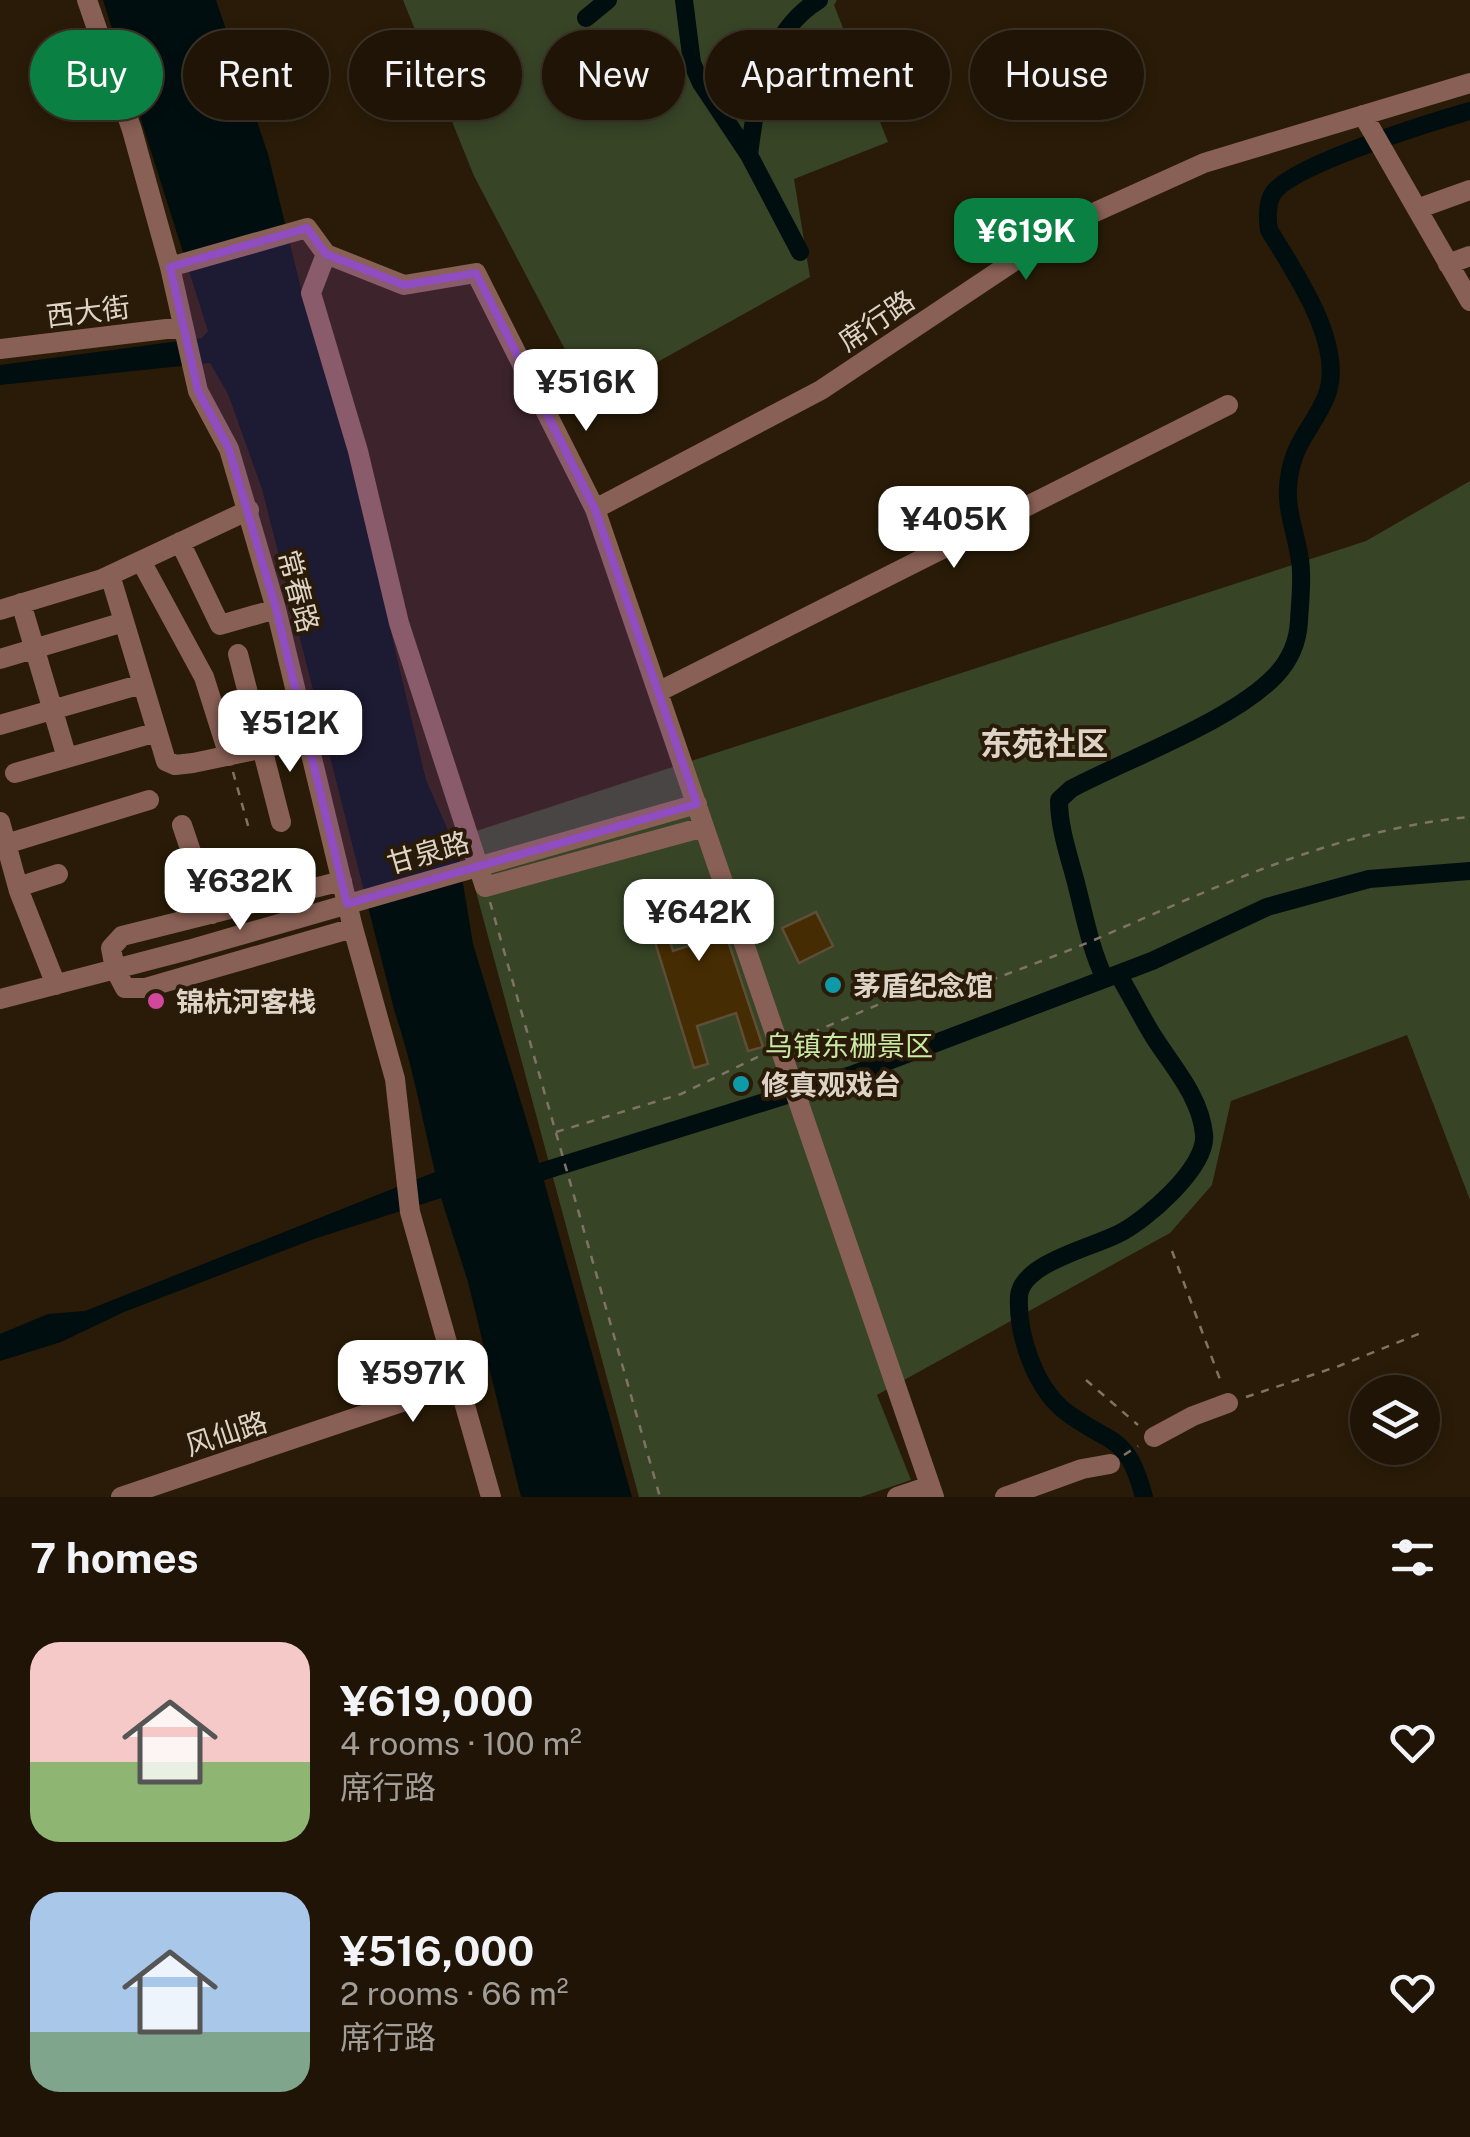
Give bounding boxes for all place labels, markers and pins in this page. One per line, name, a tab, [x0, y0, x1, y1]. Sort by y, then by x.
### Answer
pin: ¥619K	[956, 198, 1096, 283]
pin: ¥516K	[516, 349, 656, 434]
pin: ¥405K	[884, 486, 1024, 571]
pin: ¥512K	[220, 690, 360, 775]
pin: ¥632K	[170, 848, 310, 933]
pin: ¥642K	[629, 879, 769, 964]
place label: 茅盾纪念馆	[853, 969, 993, 1002]
marker: 茅盾纪念馆	[822, 974, 844, 996]
place label: 锦杭河客栈	[176, 985, 316, 1018]
marker: 锦杭河客栈	[145, 990, 167, 1012]
place label: 修真观戏台	[761, 1068, 901, 1101]
marker: 修真观戏台	[730, 1073, 752, 1095]
pin: ¥597K	[343, 1340, 483, 1425]

